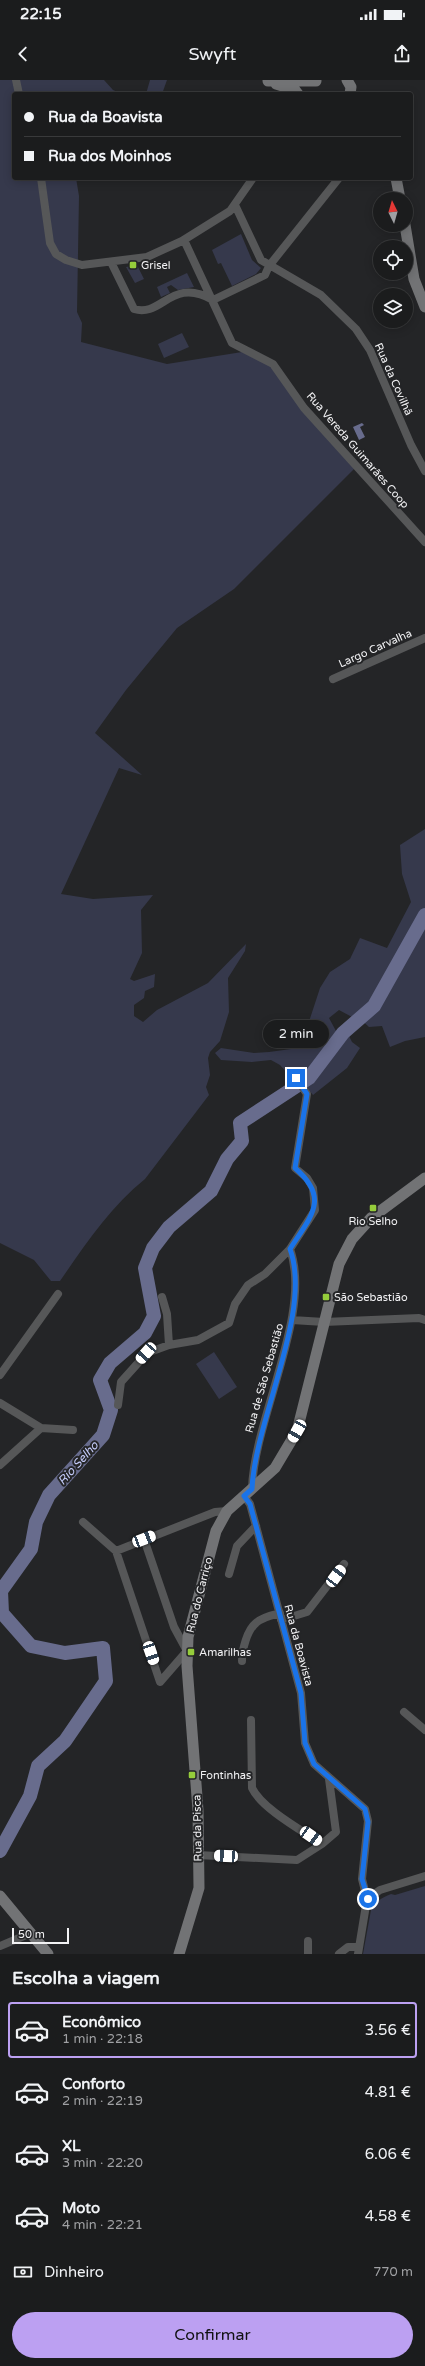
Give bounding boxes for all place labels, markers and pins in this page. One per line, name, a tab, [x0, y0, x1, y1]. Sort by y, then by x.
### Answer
place label: Grisel	[141, 259, 171, 272]
marker: Grisel	[128, 260, 138, 270]
marker: Rio Selho	[368, 1203, 378, 1213]
place label: Rio Selho	[348, 1215, 398, 1228]
place label: São Sebastião	[334, 1291, 408, 1304]
marker: São Sebastião	[321, 1292, 331, 1302]
place label: Amarilhas	[199, 1646, 251, 1659]
marker: Amarilhas	[186, 1647, 196, 1657]
place label: Fontinhas	[200, 1769, 251, 1782]
marker: Fontinhas	[187, 1770, 197, 1780]

